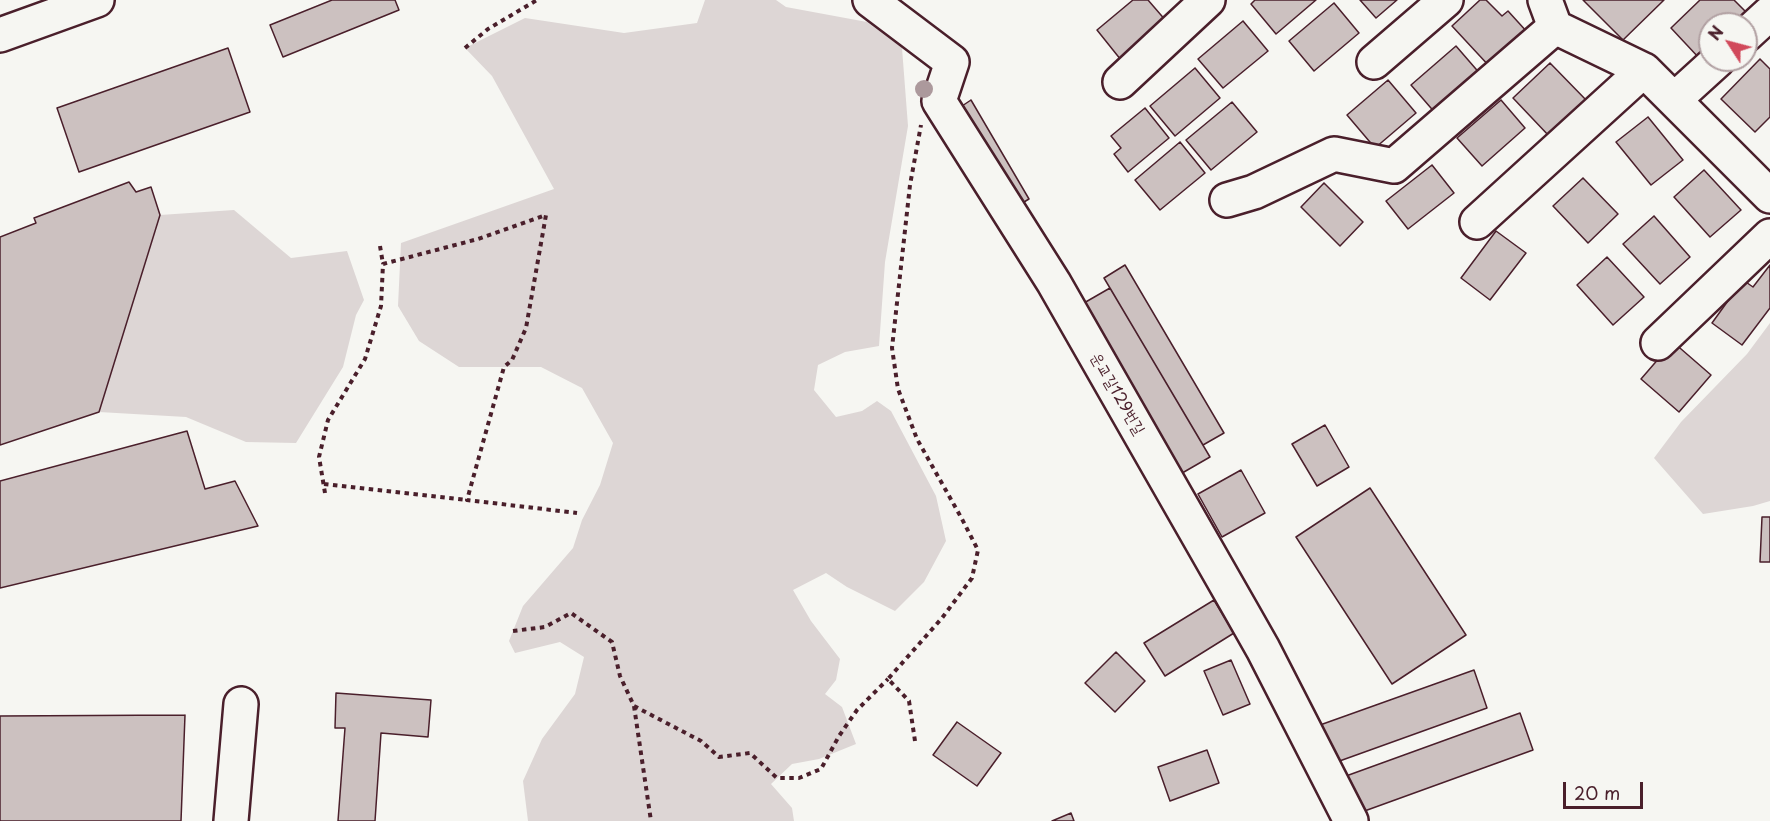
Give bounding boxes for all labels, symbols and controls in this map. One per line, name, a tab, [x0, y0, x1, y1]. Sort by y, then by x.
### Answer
north arrow	[1698, 12, 1758, 72]
text: N	[1702, 20, 1728, 45]
street label: 운교길129번길	[1086, 349, 1148, 439]
scale bar	[1566, 770, 1646, 808]
text: 20 m	[1574, 779, 1620, 806]

